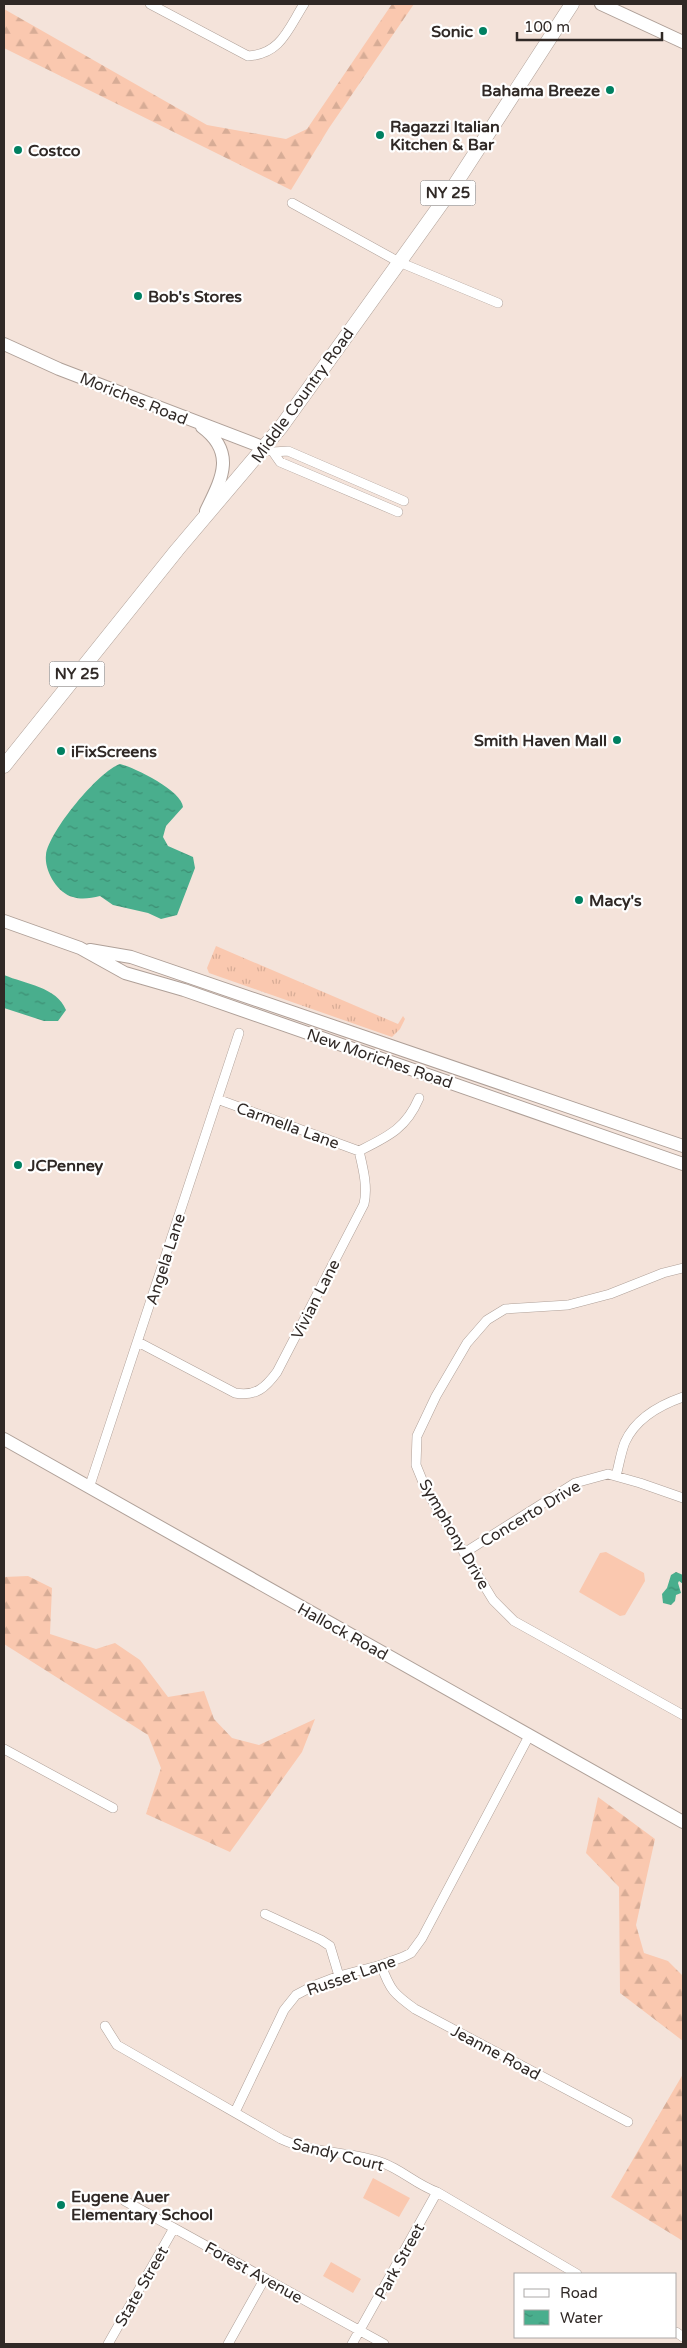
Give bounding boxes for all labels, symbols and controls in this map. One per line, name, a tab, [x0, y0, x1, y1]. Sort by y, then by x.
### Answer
scale bar	[517, 10, 662, 42]
text: 100 m	[524, 18, 570, 36]
place label: Sonic	[431, 22, 473, 42]
marker: Sonic	[477, 25, 489, 37]
place label: Bahama Breeze	[481, 81, 600, 101]
marker: Bahama Breeze	[604, 84, 616, 96]
place label: Ragazzi Italian Kitchen & Bar	[390, 117, 500, 155]
marker: Ragazzi Italian Kitchen & Bar	[374, 129, 386, 141]
place label: Costco	[28, 141, 81, 161]
marker: Costco	[12, 144, 24, 156]
road number: NY 25	[420, 180, 476, 206]
place label: Bob's Stores	[148, 287, 242, 307]
marker: Bob's Stores	[132, 290, 144, 302]
street label: Middle Country Road	[247, 324, 358, 467]
street label: Moriches Road	[77, 368, 190, 430]
road number: NY 25	[50, 662, 104, 686]
place label: Smith Haven Mall	[474, 731, 607, 751]
marker: Smith Haven Mall	[611, 734, 623, 746]
place label: iFixScreens	[71, 742, 157, 762]
marker: iFixScreens	[55, 745, 67, 757]
place label: Macy's	[589, 891, 642, 911]
marker: Macy's	[573, 894, 585, 906]
street label: New Moriches Road	[304, 1025, 455, 1093]
street label: Carmella Lane	[233, 1098, 342, 1154]
place label: JCPenney	[27, 1156, 104, 1176]
marker: JCPenney	[12, 1159, 24, 1171]
street label: Angela Lane	[142, 1211, 190, 1308]
street label: Vivian Lane	[287, 1256, 345, 1343]
street label: Symphony Drive	[414, 1476, 494, 1593]
street label: Concerto Drive	[477, 1476, 584, 1552]
street label: Hallock Road	[294, 1599, 391, 1665]
street label: Russet Lane	[304, 1951, 398, 2001]
street label: Jeanne Road	[447, 2021, 544, 2085]
street label: Sandy Court	[290, 2134, 386, 2176]
place label: Eugene Auer Elementary School	[71, 2187, 213, 2225]
marker: Eugene Auer Elementary School	[55, 2199, 67, 2211]
street label: Park Street	[371, 2220, 429, 2303]
street label: Forest Avenue	[201, 2238, 306, 2308]
street label: State Street	[111, 2243, 173, 2330]
legend	[514, 2273, 677, 2338]
text: Road	[560, 2284, 598, 2302]
text: Water	[560, 2309, 603, 2327]

